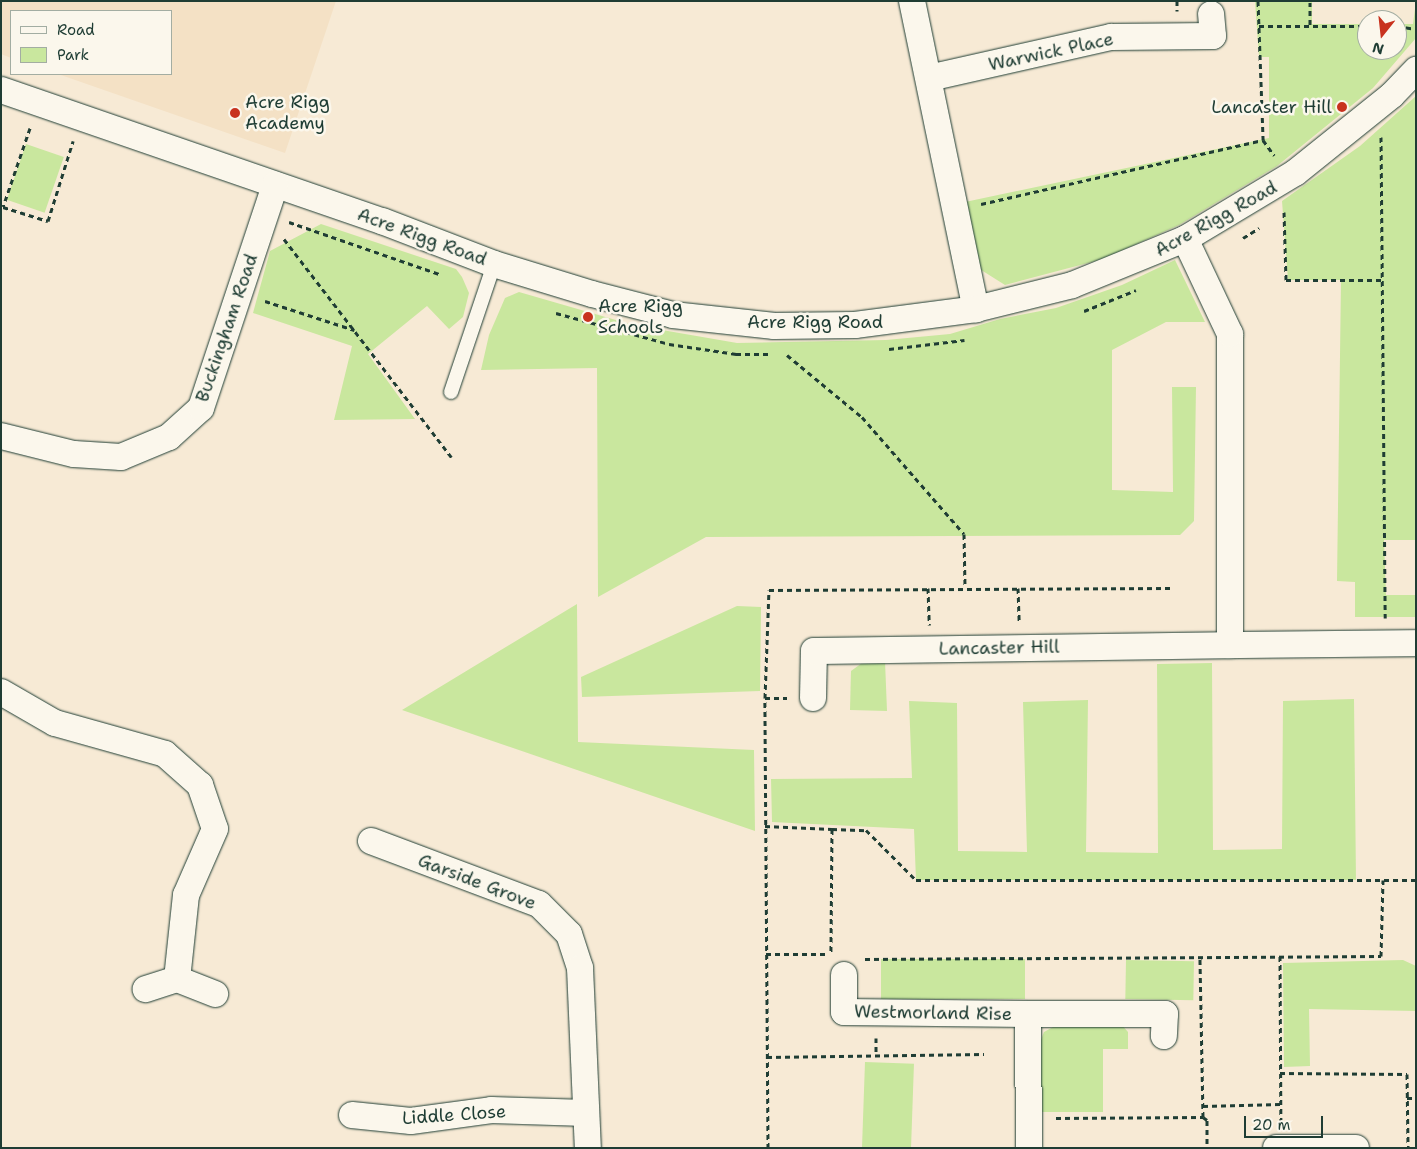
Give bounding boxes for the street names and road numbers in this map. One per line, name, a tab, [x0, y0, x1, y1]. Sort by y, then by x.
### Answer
street label: Warwick Place	[987, 28, 1115, 76]
street label: Acre Rigg Road	[1151, 177, 1281, 261]
street label: Acre Rigg Road	[354, 204, 490, 270]
street label: Buckingham Road	[192, 251, 262, 405]
street label: Acre Rigg Road	[747, 311, 883, 333]
street label: Lancaster Hill	[938, 636, 1060, 660]
street label: Garside Grove	[415, 850, 539, 914]
street label: Westmorland Rise	[854, 1001, 1012, 1025]
street label: Liddle Close	[401, 1101, 507, 1129]

